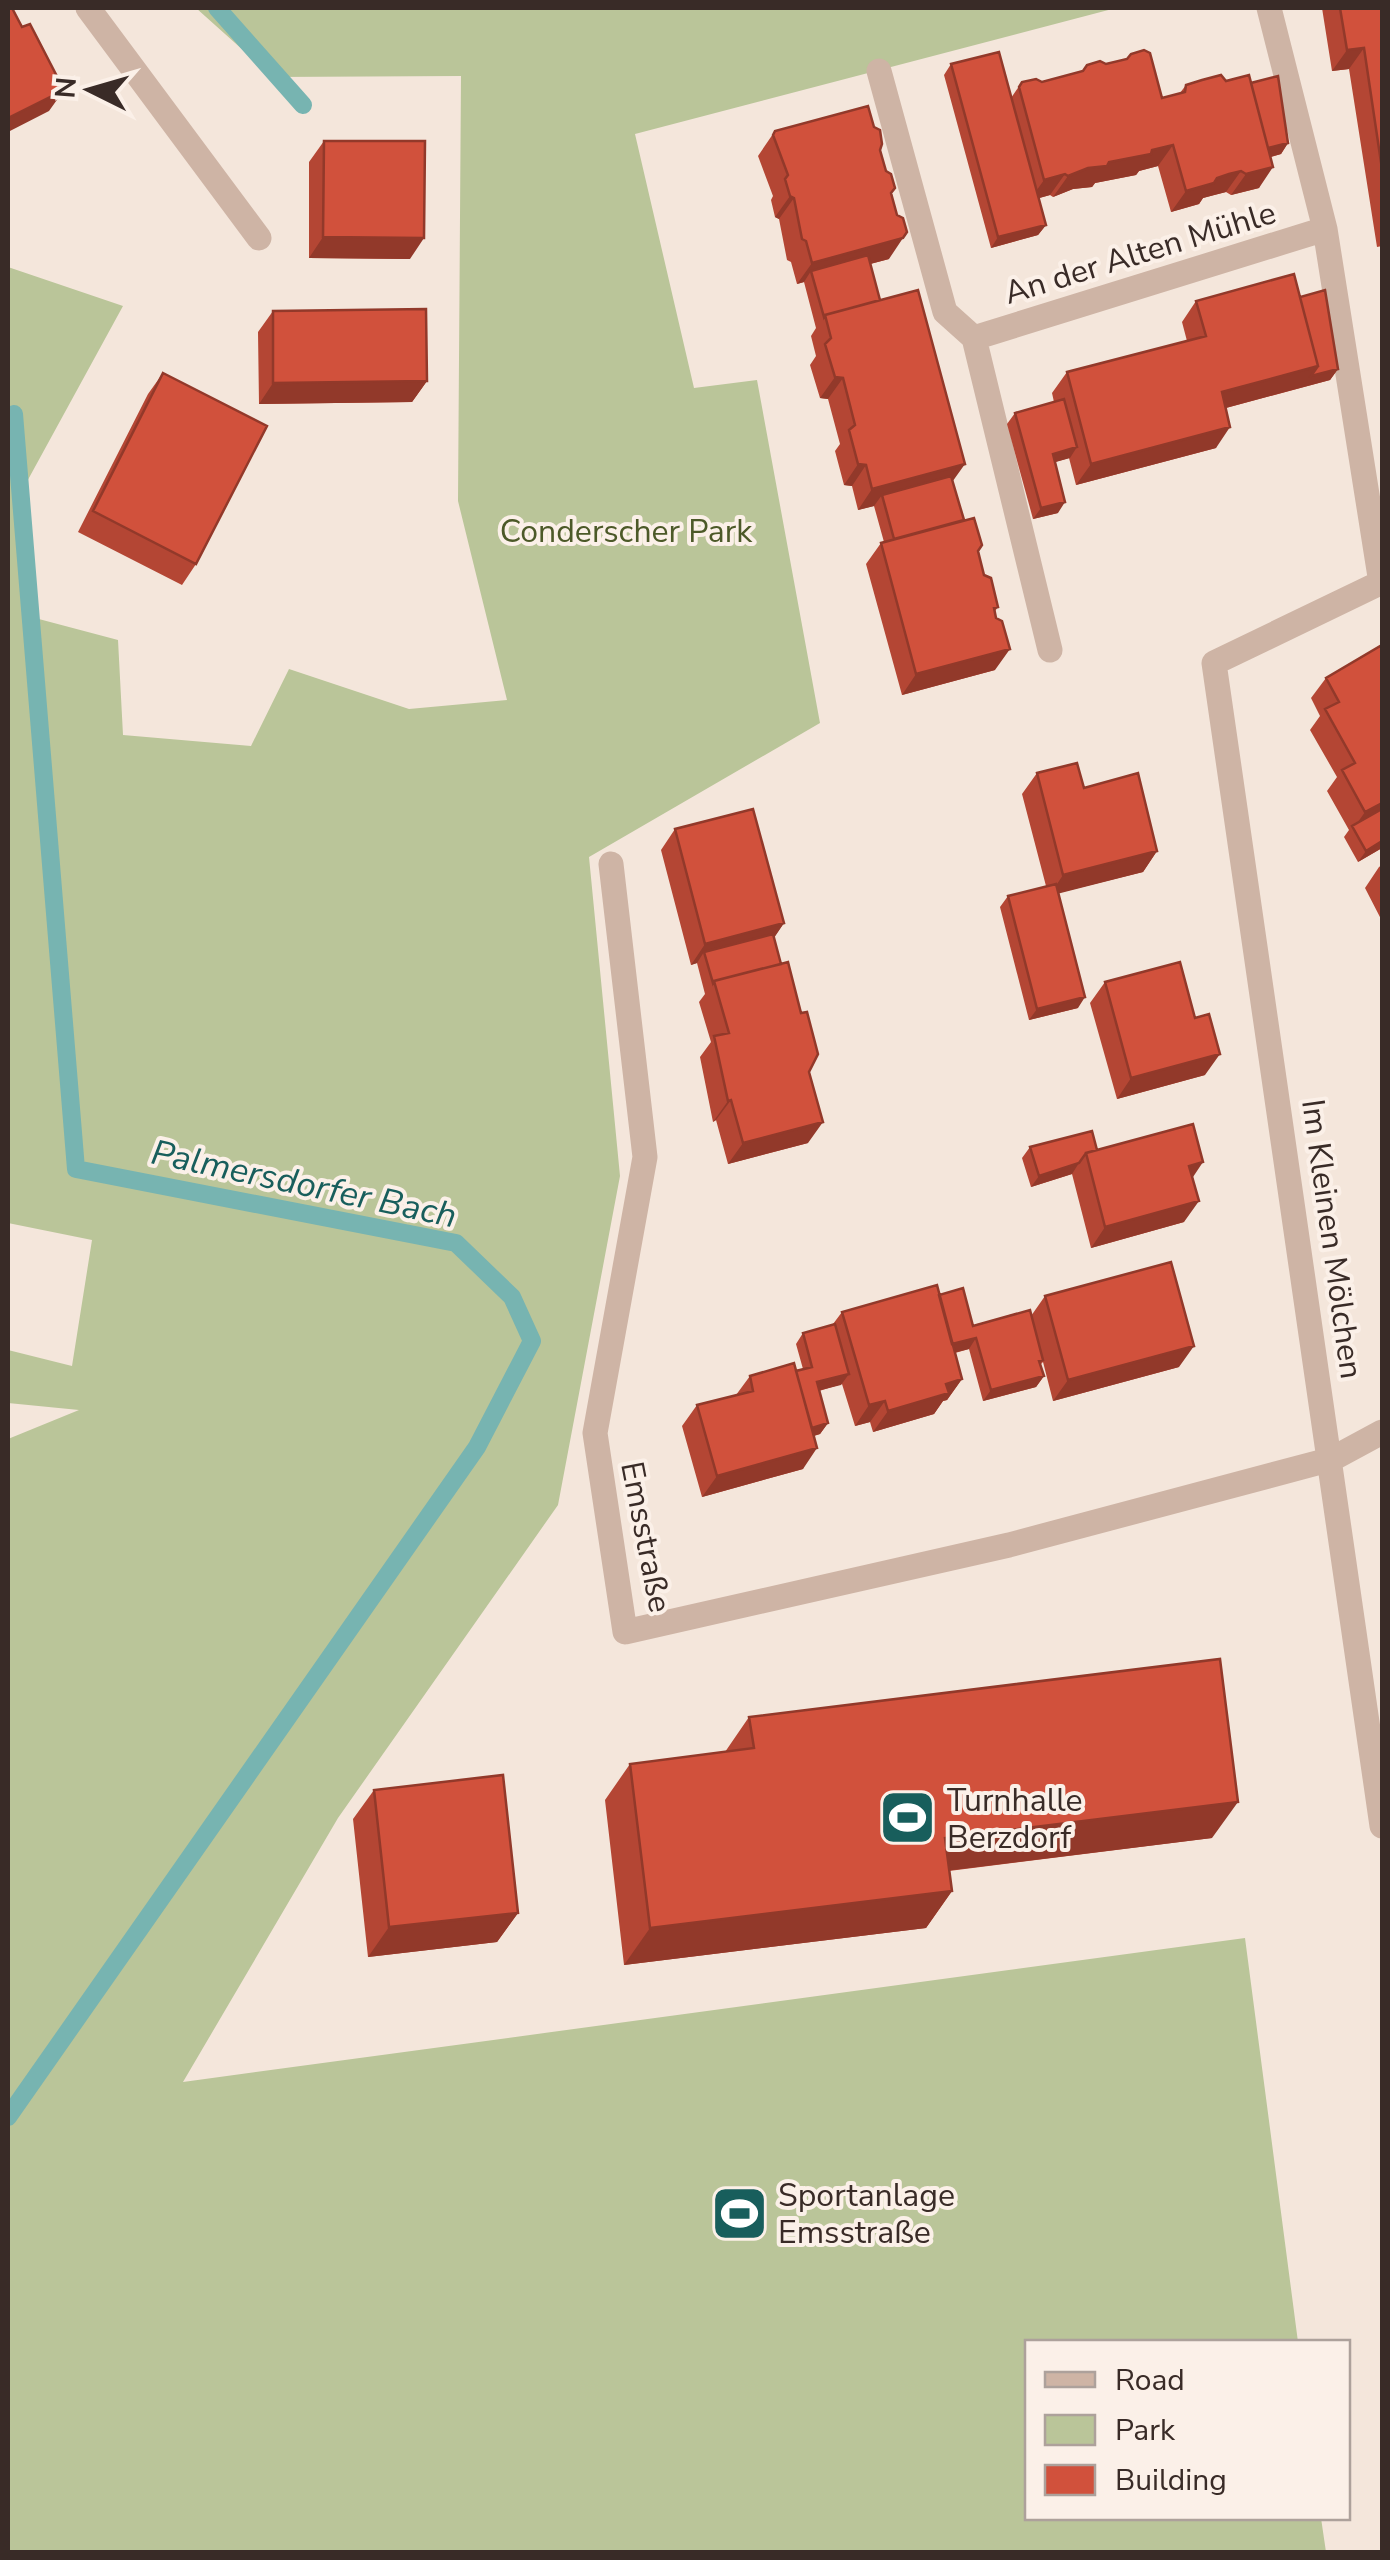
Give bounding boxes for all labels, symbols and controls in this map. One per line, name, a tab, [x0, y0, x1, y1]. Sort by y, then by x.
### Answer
north arrow	[40, 40, 140, 140]
text: N	[46, 76, 86, 100]
street label: An der Alten Mühle	[999, 191, 1281, 315]
park label: Conderscher Park	[500, 510, 753, 553]
street label: Im Kleinen Mölchen	[1291, 1096, 1373, 1382]
water label: Palmersdorfer Bach	[147, 1129, 461, 1239]
street label: Emsstraße	[610, 1458, 682, 1616]
place label: Turnhalle Berzdorf	[947, 1779, 1082, 1859]
sports icon: Turnhalle Berzdorf	[878, 1788, 938, 1848]
place label: Sportanlage Emsstraße	[778, 2174, 955, 2254]
sports icon: Sportanlage Emsstraße	[709, 2183, 769, 2243]
legend	[1025, 2340, 1350, 2520]
text: Road	[1115, 2360, 1185, 2401]
text: Park	[1115, 2410, 1176, 2451]
text: Building	[1115, 2460, 1227, 2501]

